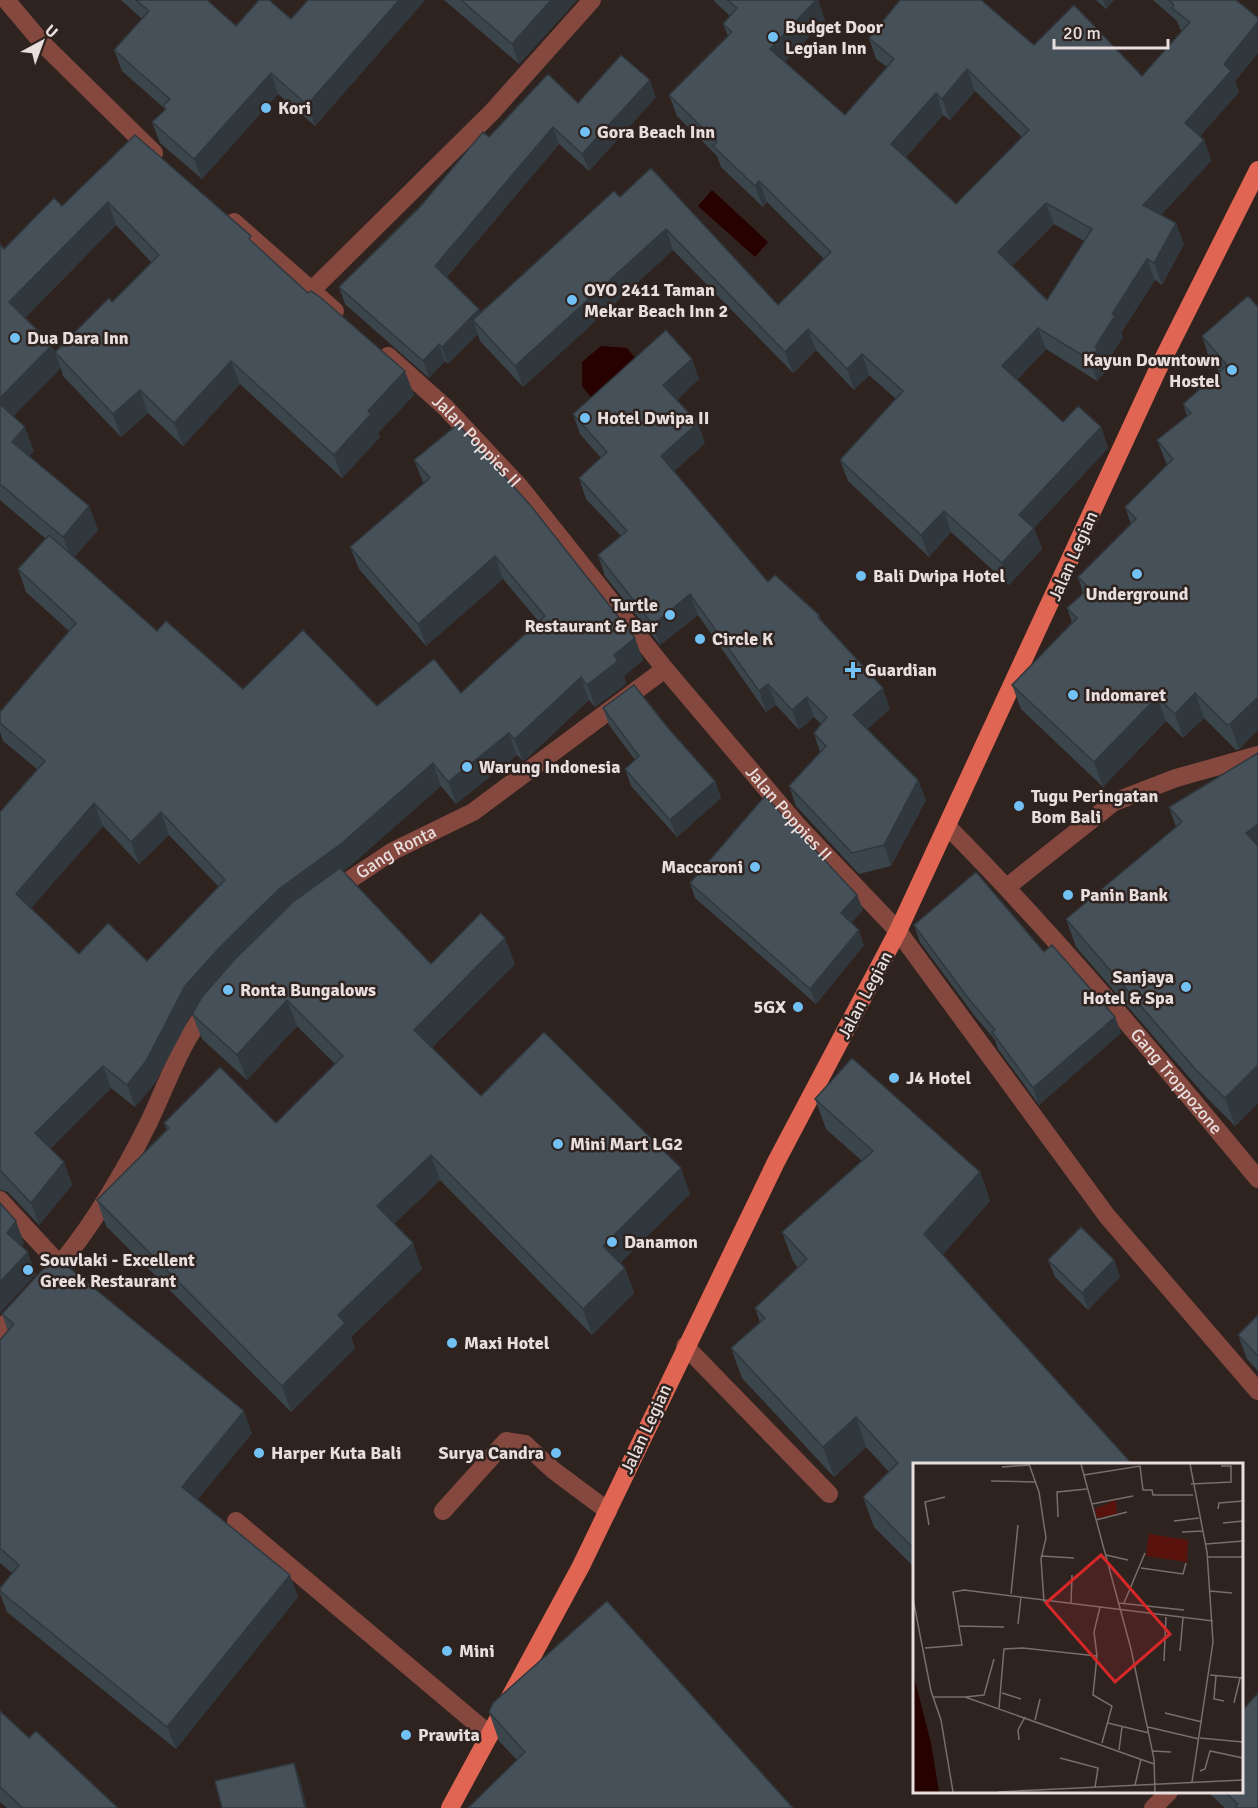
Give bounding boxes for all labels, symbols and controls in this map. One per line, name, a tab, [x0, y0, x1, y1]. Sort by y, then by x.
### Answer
north arrow	[12, 12, 72, 72]
scale bar	[1054, 12, 1168, 50]
place label: Budget Door Legian Inn	[785, 16, 884, 59]
text: U	[41, 20, 62, 43]
text: 20 m	[1063, 22, 1101, 44]
marker: Budget Door Legian Inn	[766, 30, 780, 44]
place label: Kori	[278, 97, 311, 119]
marker: Kori	[259, 101, 273, 115]
place label: Gora Beach Inn	[597, 121, 715, 143]
marker: Gora Beach Inn	[578, 125, 592, 139]
place label: OYO 2411 Taman Mekar Beach Inn 2	[584, 279, 728, 322]
marker: OYO 2411 Taman Mekar Beach Inn 2	[565, 293, 579, 307]
place label: Dua Dara Inn	[27, 327, 129, 349]
marker: Dua Dara Inn	[8, 331, 22, 345]
place label: Kayun Downtown Hostel	[1083, 349, 1220, 392]
marker: Kayun Downtown Hostel	[1225, 363, 1239, 377]
street label: Jalan Poppies II	[428, 390, 526, 492]
place label: Hotel Dwipa II	[597, 407, 709, 429]
marker: Hotel Dwipa II	[578, 411, 592, 425]
street label: Jalan Legian	[1043, 508, 1103, 604]
place label: Bali Dwipa Hotel	[873, 565, 1005, 587]
marker: Underground	[1130, 567, 1144, 581]
marker: Bali Dwipa Hotel	[854, 569, 868, 583]
place label: Underground	[1086, 583, 1189, 605]
place label: Turtle Restaurant & Bar	[524, 594, 659, 637]
marker: Turtle Restaurant & Bar	[663, 608, 677, 622]
place label: Circle K	[712, 628, 774, 650]
marker: Circle K	[693, 632, 707, 646]
place label: Guardian	[865, 659, 937, 681]
marker: Guardian	[846, 663, 860, 677]
place label: Indomaret	[1085, 684, 1166, 706]
marker: Indomaret	[1066, 688, 1080, 702]
place label: Warung Indonesia	[479, 756, 620, 778]
marker: Warung Indonesia	[460, 760, 474, 774]
street label: Jalan Poppies II	[741, 761, 836, 866]
place label: Tugu Peringatan Bom Bali	[1031, 785, 1159, 828]
marker: Tugu Peringatan Bom Bali	[1012, 799, 1026, 813]
street label: Gang Ronta	[352, 821, 440, 884]
place label: Maccaroni	[661, 856, 743, 878]
marker: Maccaroni	[748, 860, 762, 874]
place label: Panin Bank	[1080, 884, 1169, 906]
marker: Panin Bank	[1061, 888, 1075, 902]
street label: Jalan Legian	[833, 947, 897, 1043]
place label: Sanjaya Hotel & Spa	[1082, 966, 1174, 1009]
place label: Ronta Bungalows	[240, 979, 376, 1001]
marker: Sanjaya Hotel & Spa	[1179, 980, 1193, 994]
marker: Ronta Bungalows	[221, 983, 235, 997]
place label: 5GX	[753, 996, 786, 1018]
marker: 5GX	[791, 1000, 805, 1014]
street label: Gang Troppozone	[1126, 1024, 1227, 1139]
place label: J4 Hotel	[906, 1067, 971, 1089]
marker: J4 Hotel	[887, 1071, 901, 1085]
place label: Mini Mart LG2	[570, 1133, 683, 1155]
marker: Mini Mart LG2	[551, 1137, 565, 1151]
place label: Danamon	[624, 1231, 698, 1253]
marker: Danamon	[605, 1235, 619, 1249]
place label: Souvlaki - Excellent Greek Restaurant	[40, 1249, 195, 1292]
marker: Souvlaki - Excellent Greek Restaurant	[21, 1263, 35, 1277]
place label: Maxi Hotel	[464, 1332, 550, 1354]
marker: Maxi Hotel	[445, 1336, 459, 1350]
street label: Jalan Legian	[616, 1381, 676, 1477]
place label: Harper Kuta Bali	[271, 1442, 401, 1464]
place label: Surya Candra	[439, 1442, 544, 1464]
marker: Harper Kuta Bali	[252, 1446, 266, 1460]
marker: Surya Candra	[549, 1446, 563, 1460]
inset map	[913, 1463, 1243, 1793]
place label: Mini	[459, 1640, 495, 1662]
marker: Mini	[440, 1644, 454, 1658]
place label: Prawita	[418, 1724, 480, 1746]
marker: Prawita	[399, 1728, 413, 1742]

